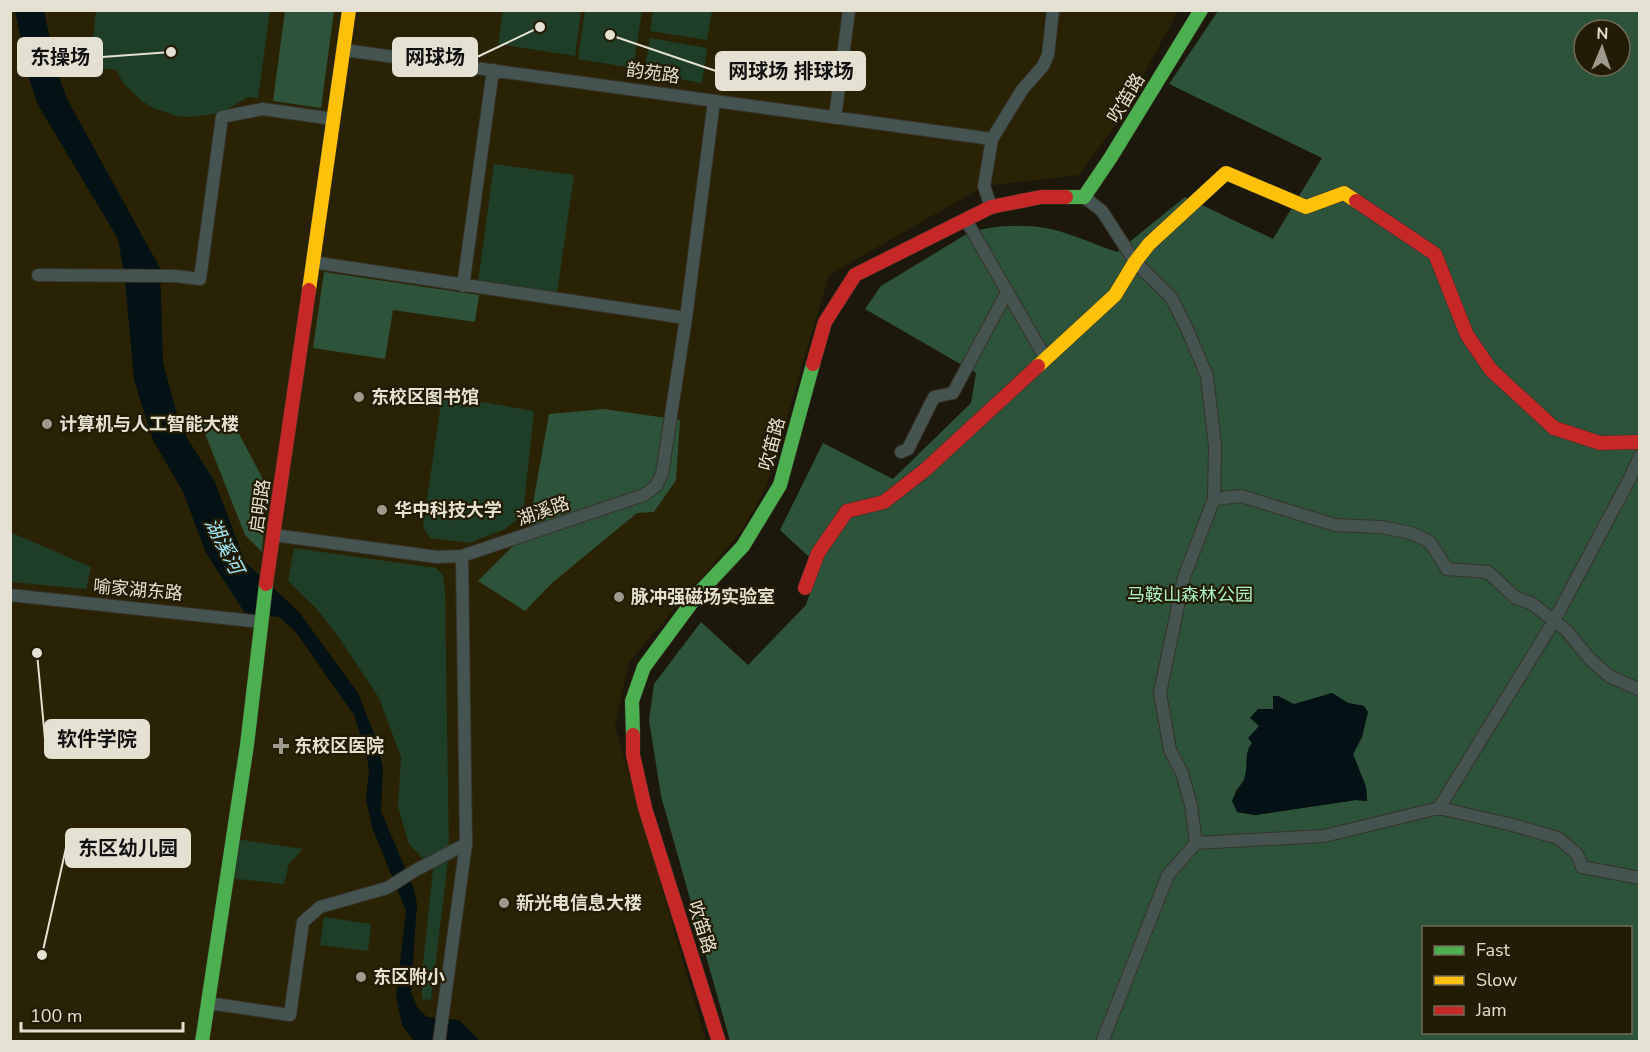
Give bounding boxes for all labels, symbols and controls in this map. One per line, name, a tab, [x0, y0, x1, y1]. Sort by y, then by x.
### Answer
north arrow	[1572, 18, 1632, 78]
text: N	[1596, 23, 1609, 45]
callout: 东操场	[18, 38, 102, 76]
callout: 网球场	[393, 38, 477, 76]
text: 东操场	[30, 44, 90, 71]
text: 网球场	[405, 44, 465, 71]
callout: 网球场 排球场	[716, 52, 865, 90]
street label: 韵苑路	[625, 57, 681, 89]
text: 网球场 排球场	[728, 58, 854, 85]
street label: 吹笛路	[1102, 69, 1150, 127]
place label: 东校区图书馆	[371, 385, 479, 409]
marker: 东校区图书馆	[352, 390, 366, 404]
place label: 计算机与人工智能大楼	[59, 412, 239, 436]
street label: 吹笛路	[753, 415, 791, 473]
marker: 计算机与人工智能大楼	[40, 417, 54, 431]
street label: 启明路	[244, 478, 276, 534]
street label: 湖溪路	[514, 491, 572, 531]
place label: 华中科技大学	[394, 498, 502, 522]
marker: 华中科技大学	[375, 503, 389, 517]
water label: 湖溪河	[198, 513, 251, 582]
street label: 喻家湖东路	[92, 574, 184, 606]
park label: 马鞍山森林公园	[1127, 583, 1253, 607]
place label: 脉冲强磁场实验室	[631, 585, 775, 609]
marker: 脉冲强磁场实验室	[612, 590, 626, 604]
callout: 软件学院	[45, 720, 149, 758]
text: 软件学院	[57, 726, 137, 753]
place label: 东校区医院	[294, 734, 384, 758]
marker: 东校区医院	[272, 737, 290, 755]
callout: 东区幼儿园	[66, 829, 190, 867]
text: 东区幼儿园	[78, 835, 178, 862]
place label: 新光电信息大楼	[516, 891, 642, 915]
marker: 新光电信息大楼	[497, 896, 511, 910]
street label: 吹笛路	[682, 898, 722, 956]
legend	[1422, 926, 1632, 1034]
text: Fast	[1476, 938, 1511, 962]
place label: 东区附小	[373, 965, 445, 989]
text: Slow	[1476, 968, 1517, 992]
marker: 东区附小	[354, 970, 368, 984]
scale bar	[21, 995, 183, 1033]
text: Jam	[1475, 998, 1507, 1022]
text: 100 m	[30, 1004, 82, 1028]

